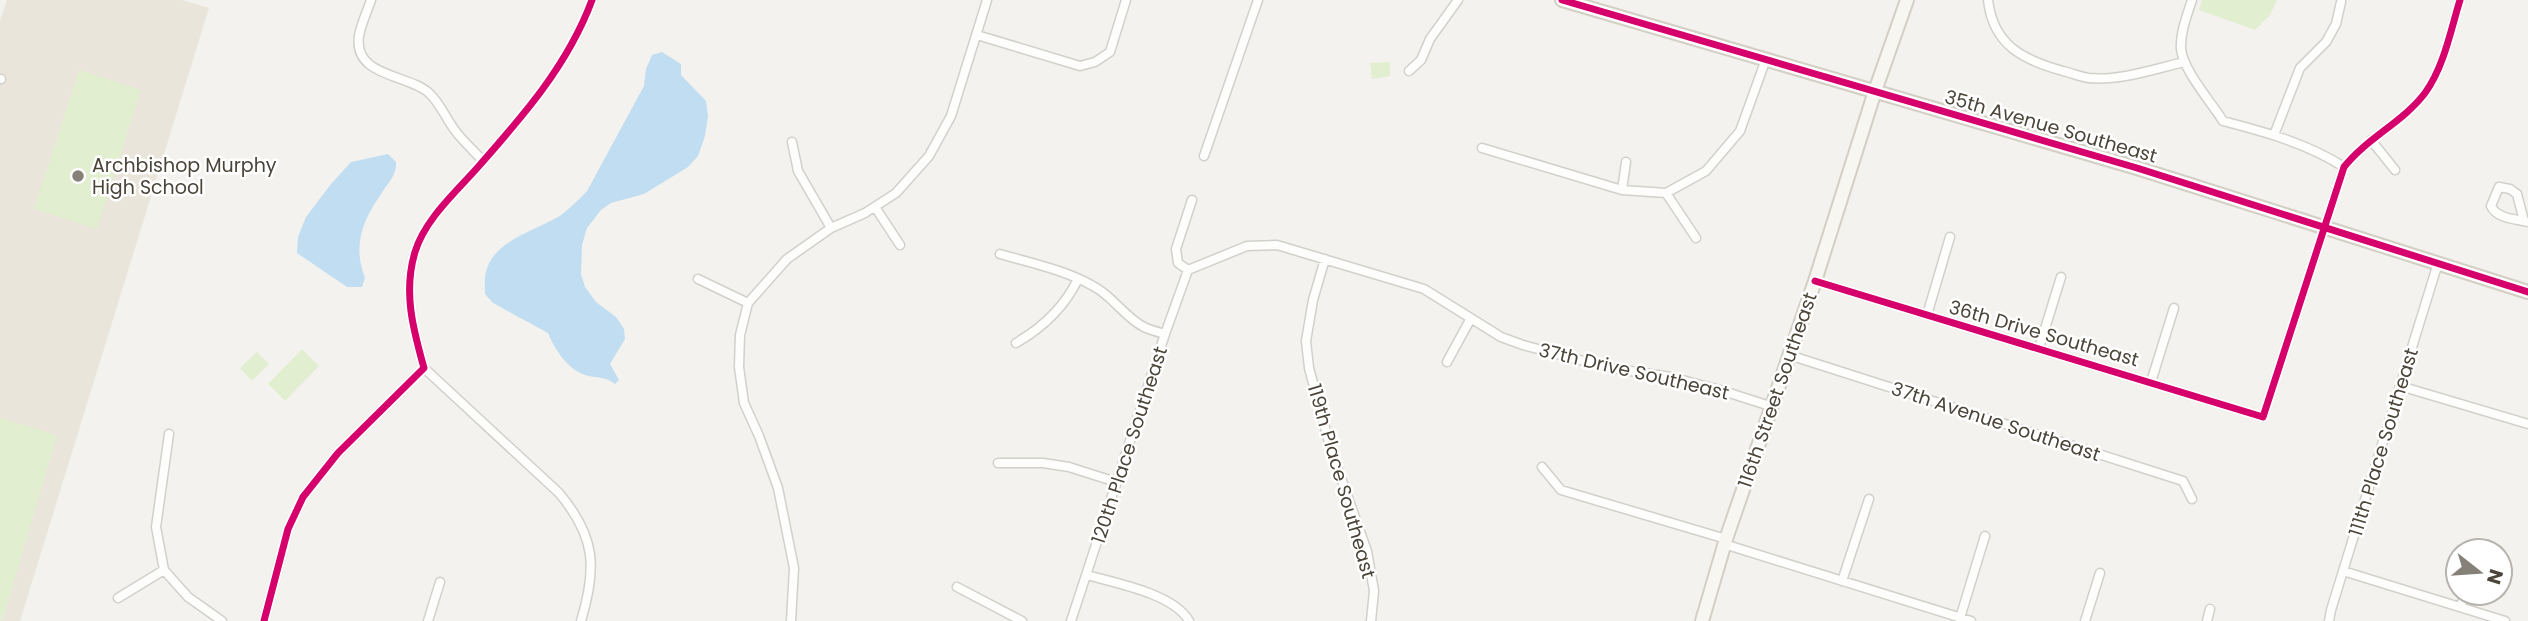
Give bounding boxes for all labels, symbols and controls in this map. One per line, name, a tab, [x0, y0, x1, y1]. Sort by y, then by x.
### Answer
street label: 35th Avenue Southeast	[1942, 83, 2160, 170]
place label: Archbishop Murphy High School	[92, 152, 277, 201]
marker: Archbishop Murphy High School	[70, 168, 86, 184]
street label: 116th Street Southeast	[1731, 289, 1824, 492]
street label: 36th Drive Southeast	[1946, 293, 2142, 374]
street label: 37th Drive Southeast	[1536, 336, 1732, 407]
street label: 120th Place Southeast	[1085, 343, 1174, 547]
street label: 111th Place Southeast	[2342, 345, 2425, 539]
street label: 37th Avenue Southeast	[1888, 375, 2104, 468]
street label: 119th Place Southeast	[1301, 381, 1382, 582]
north arrow	[2444, 537, 2514, 607]
text: N	[2480, 566, 2510, 588]

